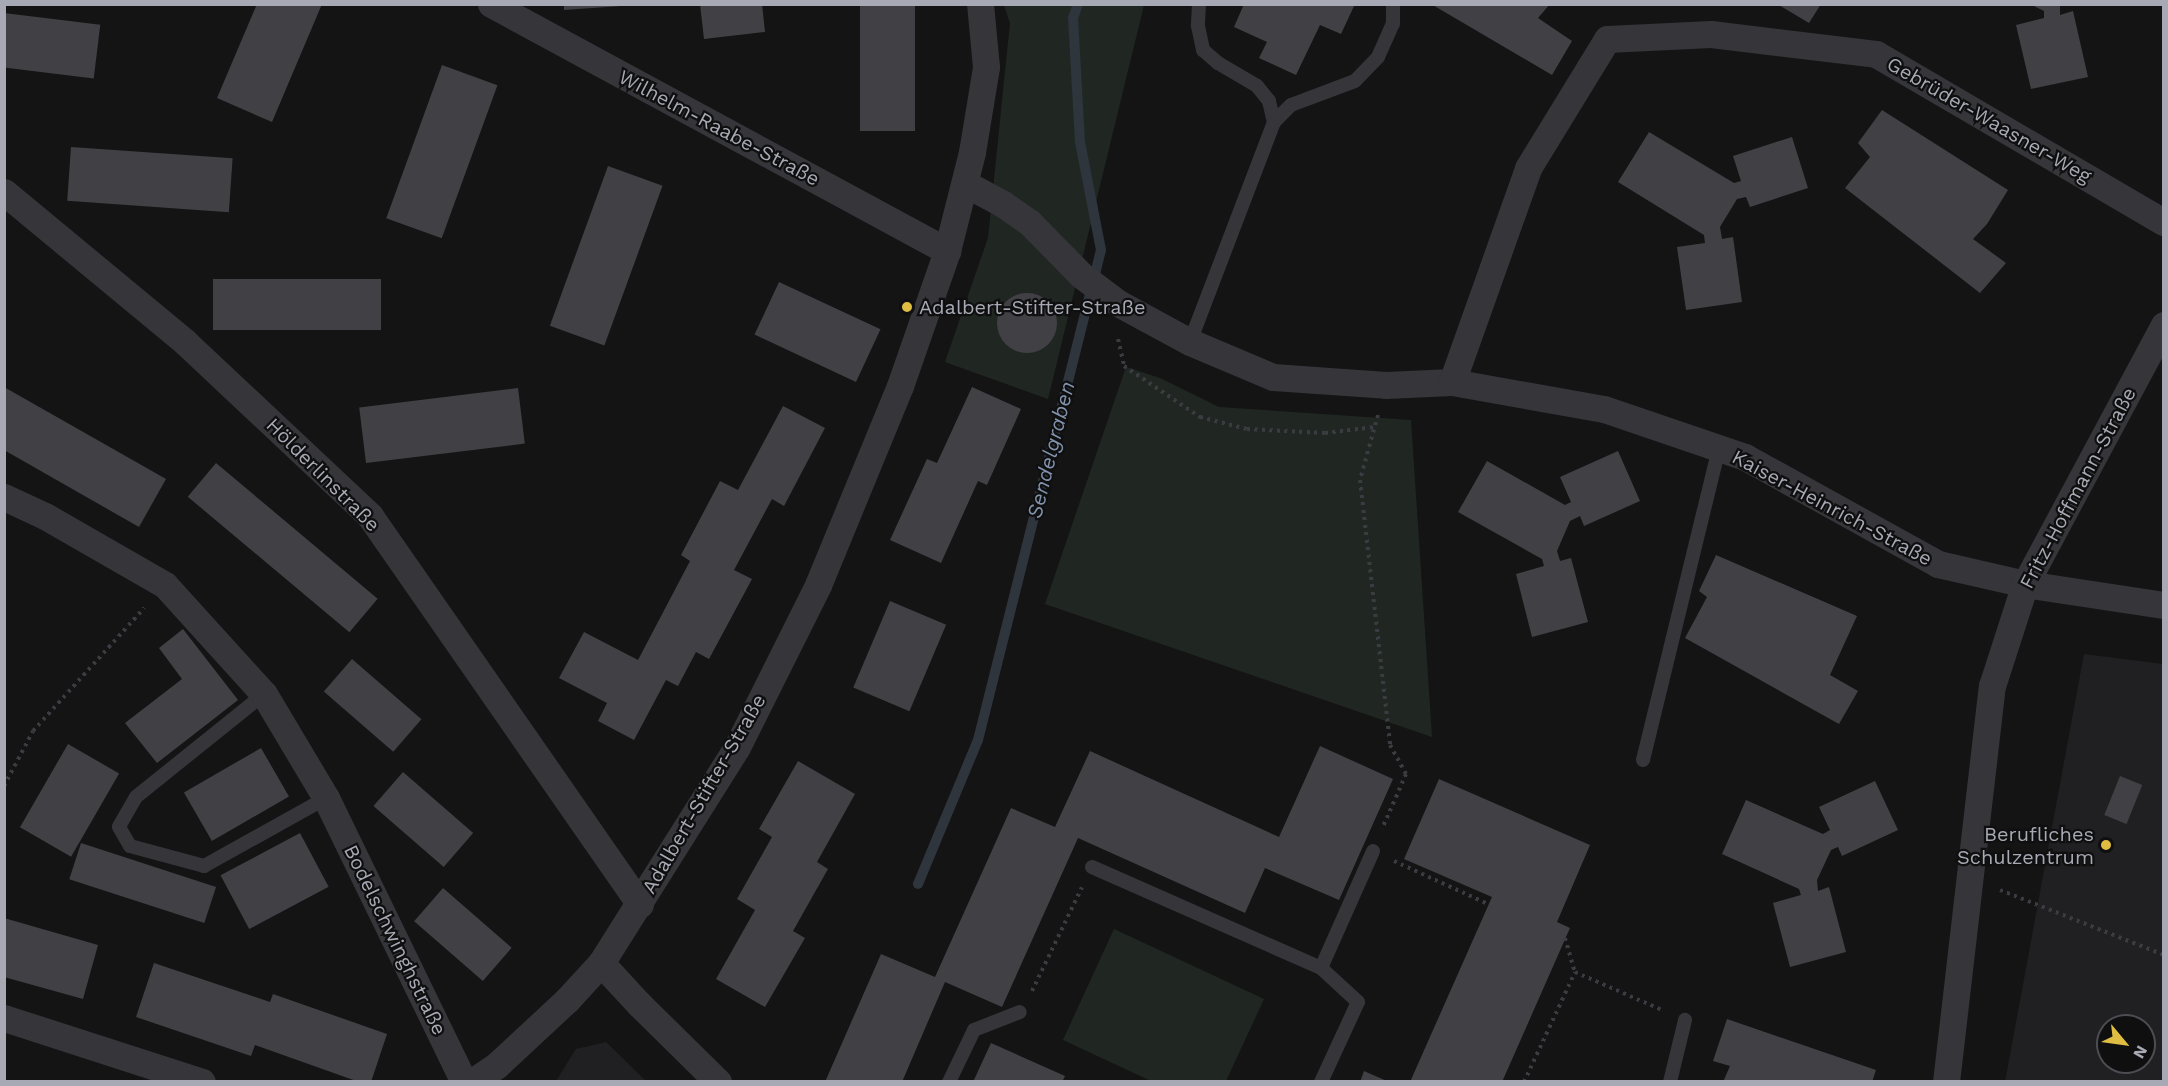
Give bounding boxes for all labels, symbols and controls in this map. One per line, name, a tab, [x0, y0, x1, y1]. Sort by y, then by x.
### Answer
street label: Gebrüder-Waasner-Weg	[1883, 52, 2095, 188]
street label: Wilhelm-Raabe-Straße	[614, 65, 824, 191]
place label: Adalbert-Stifter-Straße	[919, 295, 1145, 319]
marker: Adalbert-Stifter-Straße	[900, 300, 914, 314]
water label: Sendelgraben	[1022, 379, 1080, 521]
street label: Fritz-Hoffmann-Straße	[2015, 383, 2141, 593]
street label: Hölderlinstraße	[261, 413, 385, 537]
street label: Kaiser-Heinrich-Straße	[1728, 445, 1936, 571]
street label: Adalbert-Stifter-Straße	[637, 690, 771, 898]
place label: Berufliches Schulzentrum	[1957, 822, 2094, 869]
marker: Berufliches Schulzentrum	[2099, 838, 2113, 852]
street label: Bodelschwinghstraße	[338, 841, 452, 1039]
north arrow	[2096, 1014, 2156, 1074]
text: N	[2129, 1042, 2152, 1062]

